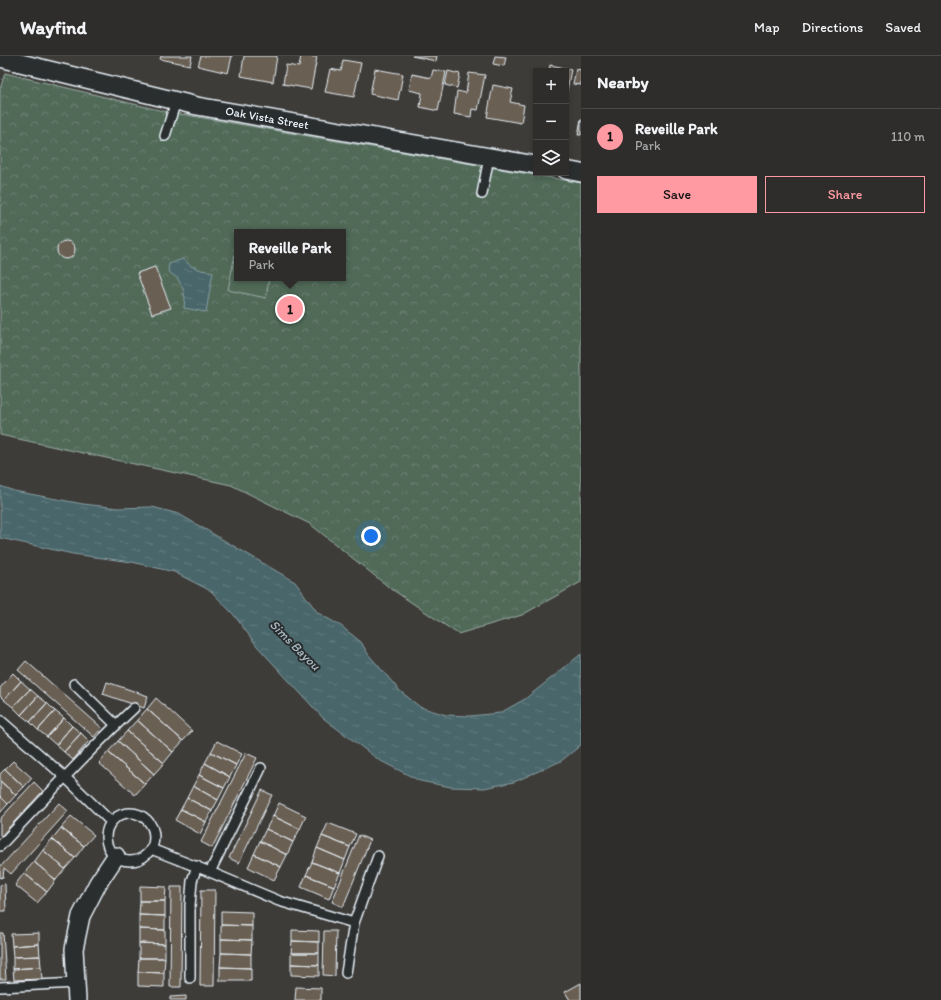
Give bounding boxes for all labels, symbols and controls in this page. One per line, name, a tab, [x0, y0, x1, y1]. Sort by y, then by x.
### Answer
text: Wayfind	[20, 16, 87, 39]
text: Map	[754, 19, 780, 36]
text: Directions	[802, 19, 863, 36]
text: Saved	[885, 19, 921, 36]
map controls	[533, 68, 569, 176]
button: +	[533, 68, 569, 104]
text: Nearby	[597, 72, 649, 92]
street label: Oak Vista Street	[224, 104, 310, 132]
button: −	[533, 104, 569, 140]
text: Reveille Park	[635, 120, 718, 138]
text: 1	[607, 129, 613, 144]
text: 110 m	[891, 129, 925, 144]
text: Park	[635, 138, 661, 153]
button: layers	[533, 140, 569, 176]
button: Save	[597, 176, 757, 213]
button: Share	[765, 176, 925, 213]
popup	[234, 229, 346, 281]
text: Reveille Park	[249, 239, 331, 257]
text: Park	[249, 257, 274, 272]
pin: 1	[277, 294, 303, 324]
your location	[361, 526, 381, 546]
water label: Sims Bayou	[267, 617, 324, 674]

